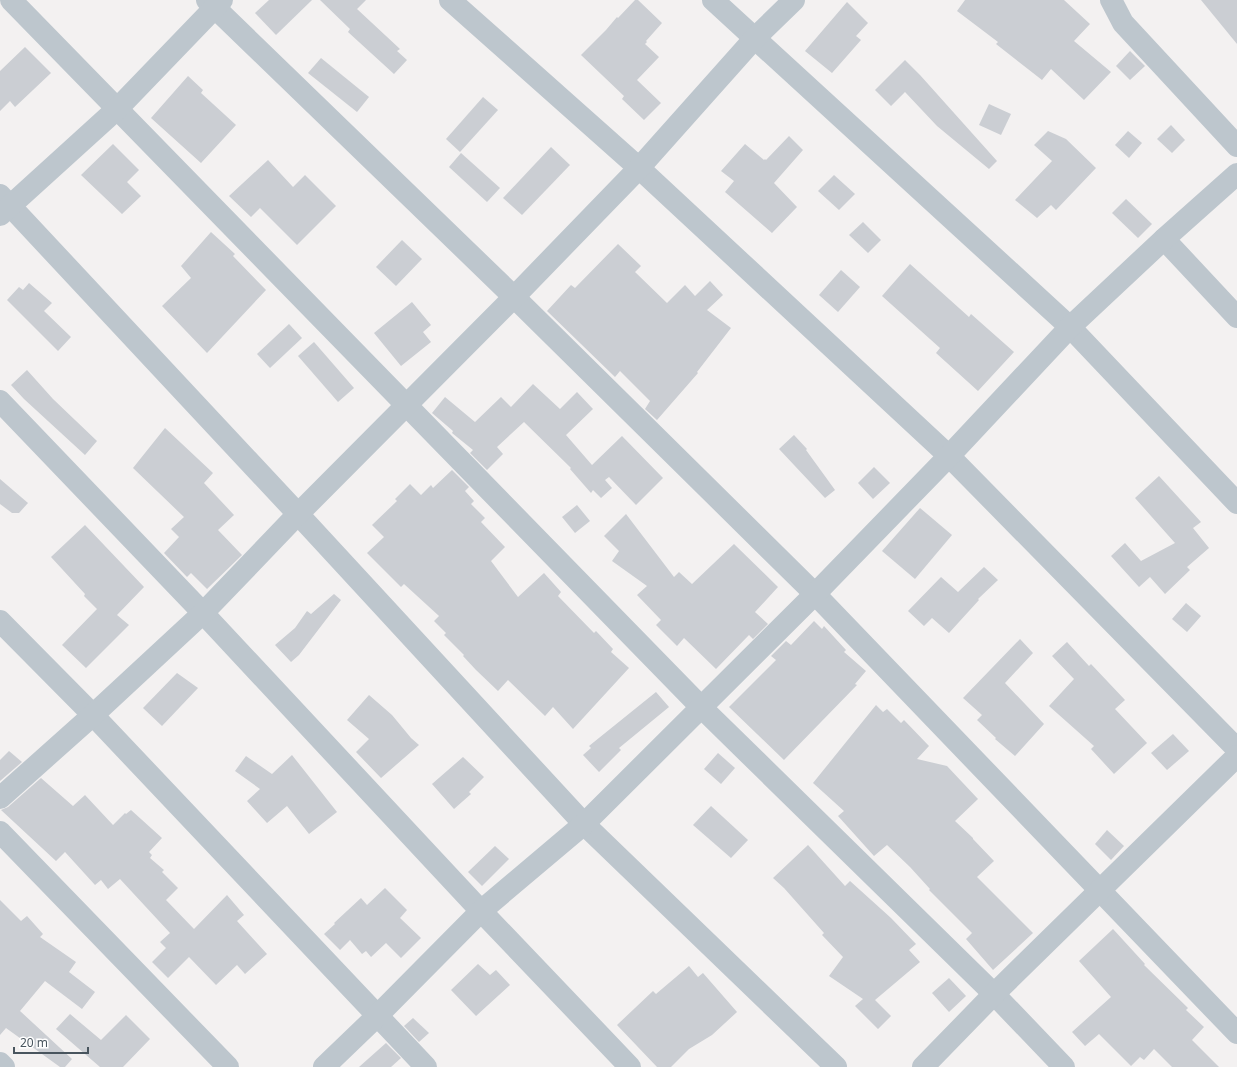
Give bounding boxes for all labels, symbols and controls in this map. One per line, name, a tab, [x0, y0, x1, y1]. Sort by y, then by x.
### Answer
scale bar	[14, 1029, 88, 1055]
text: 20 m	[20, 1034, 48, 1051]

